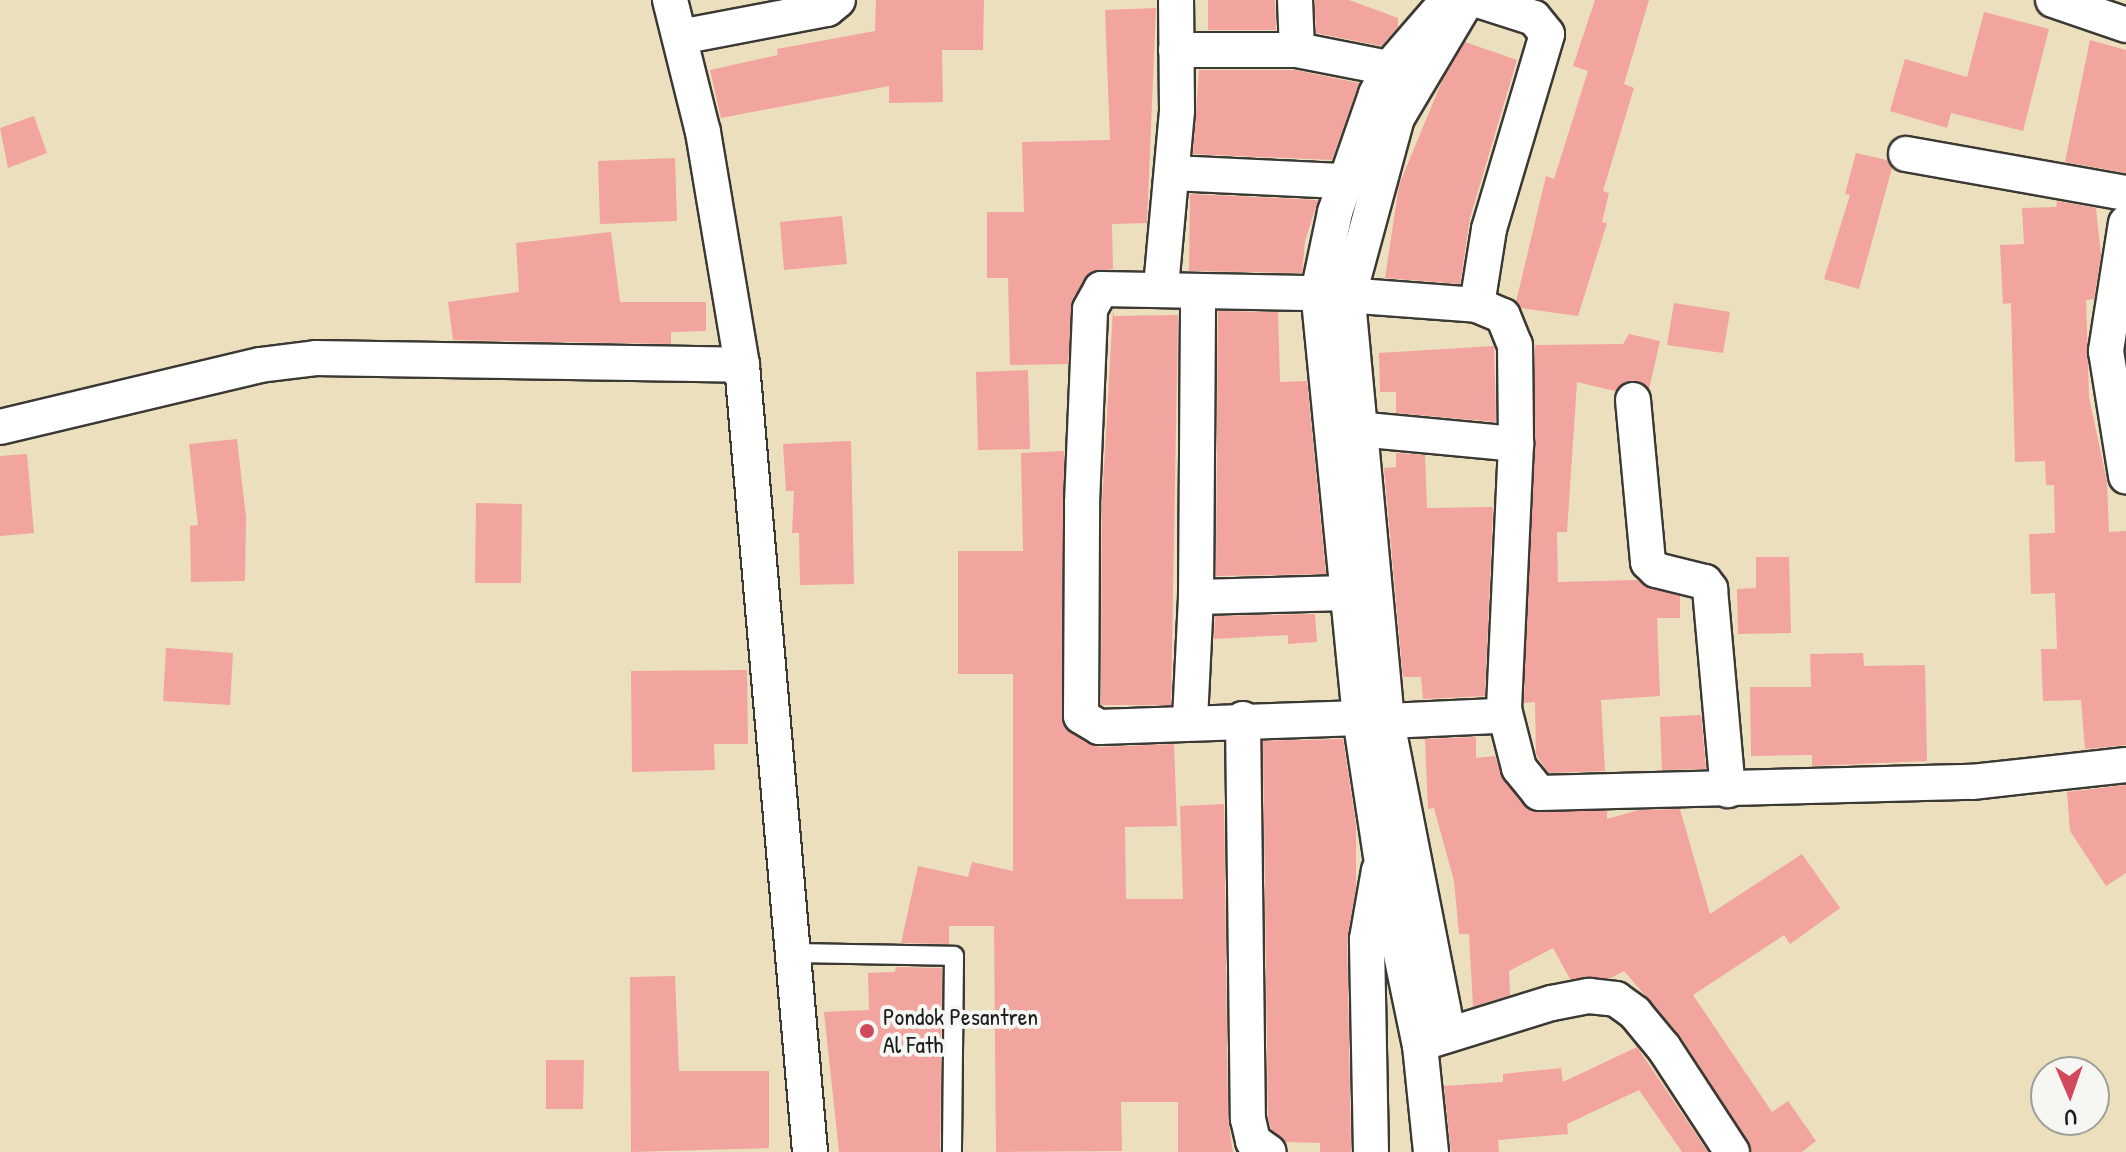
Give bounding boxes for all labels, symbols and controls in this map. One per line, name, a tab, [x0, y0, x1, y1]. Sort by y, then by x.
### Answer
place label: Pondok Pesantren Al Fath	[883, 1003, 1038, 1059]
marker: Pondok Pesantren Al Fath	[858, 1022, 876, 1040]
north arrow	[2030, 1056, 2110, 1136]
text: U	[2064, 1103, 2077, 1133]

